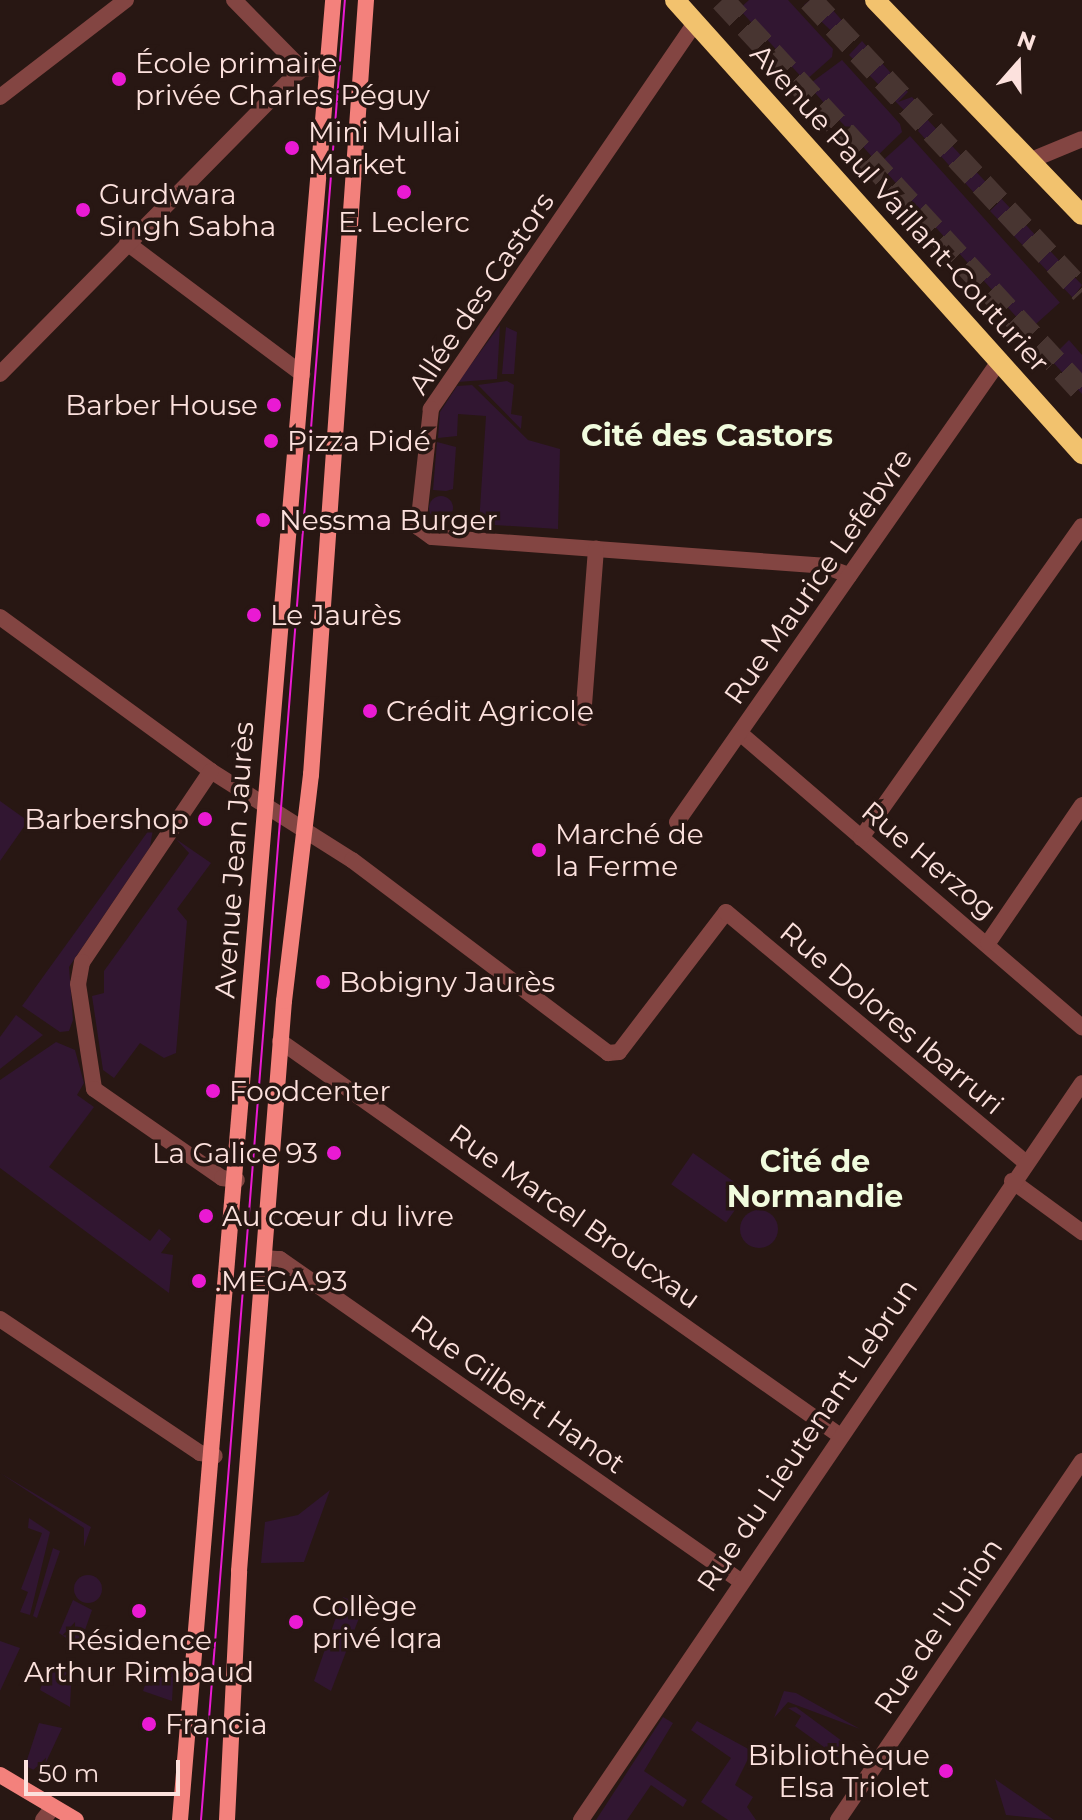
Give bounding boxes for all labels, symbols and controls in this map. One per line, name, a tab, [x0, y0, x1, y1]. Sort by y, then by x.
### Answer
north arrow	[978, 24, 1058, 104]
text: N	[1013, 25, 1039, 57]
street label: Avenue Paul Vaillant-Couturier	[744, 37, 1056, 379]
place label: École primaire privée Charles Péguy	[135, 46, 430, 112]
marker: École primaire privée Charles Péguy	[110, 70, 128, 88]
place label: Mini Mullai Market	[308, 115, 461, 181]
marker: Mini Mullai Market	[283, 139, 301, 157]
place label: Gurdwara Singh Sabha	[99, 177, 276, 243]
marker: E. Leclerc	[395, 183, 413, 201]
street label: Allée des Castors	[401, 186, 561, 400]
marker: Gurdwara Singh Sabha	[74, 201, 92, 219]
place label: E. Leclerc	[338, 205, 470, 239]
place label: Barber House	[65, 388, 258, 422]
marker: Barber House	[265, 396, 283, 414]
district label: Cité des Castors	[581, 418, 833, 454]
place label: Pizza Pidé	[287, 424, 431, 458]
marker: Pizza Pidé	[262, 432, 280, 450]
street label: Rue Maurice Lefebvre	[717, 442, 919, 710]
place label: Nessma Burger	[279, 503, 498, 537]
marker: Nessma Burger	[254, 511, 272, 529]
place label: Le Jaurès	[270, 598, 401, 632]
marker: Le Jaurès	[245, 606, 263, 624]
place label: Crédit Agricole	[386, 694, 594, 728]
marker: Crédit Agricole	[361, 702, 379, 720]
street label: Avenue Jean Jaurès	[208, 721, 260, 999]
street label: Rue Herzog	[855, 794, 1003, 926]
place label: Barbershop	[24, 802, 189, 836]
marker: Barbershop	[196, 810, 214, 828]
place label: Marché de la Ferme	[555, 817, 704, 883]
marker: Marché de la Ferme	[530, 841, 548, 859]
street label: Rue Dolores Ibarruri	[773, 915, 1011, 1121]
place label: Bobigny Jaurès	[339, 965, 555, 999]
marker: Bobigny Jaurès	[314, 973, 332, 991]
place label: Foodcenter	[229, 1074, 391, 1108]
marker: Foodcenter	[204, 1082, 222, 1100]
street label: Rue Marcel Broucxau	[443, 1117, 707, 1315]
place label: La Galice 93	[152, 1136, 318, 1170]
marker: La Galice 93	[325, 1144, 343, 1162]
district label: Cité de Normandie	[727, 1144, 903, 1214]
place label: Au cœur du livre	[222, 1199, 454, 1233]
marker: Au cœur du livre	[197, 1207, 215, 1225]
place label: .MEGA.93	[215, 1264, 348, 1298]
marker: .MEGA.93	[190, 1272, 208, 1290]
street label: Rue du Lieutenant Lebrun	[690, 1272, 924, 1598]
street label: Rue Gilbert Hanot	[405, 1308, 631, 1480]
street label: Rue de l'Union	[867, 1532, 1009, 1720]
place label: Collège privé Iqra	[312, 1589, 443, 1655]
marker: Résidence Arthur Rimbaud	[130, 1602, 148, 1620]
marker: Collège privé Iqra	[287, 1613, 305, 1631]
place label: Résidence Arthur Rimbaud	[24, 1623, 254, 1689]
place label: Francia	[165, 1707, 268, 1741]
marker: Francia	[140, 1715, 158, 1733]
place label: Bibliothèque Elsa Triolet	[748, 1738, 930, 1804]
scale bar	[28, 1744, 184, 1794]
text: 50 m	[38, 1759, 99, 1788]
marker: Bibliothèque Elsa Triolet	[937, 1762, 955, 1780]

